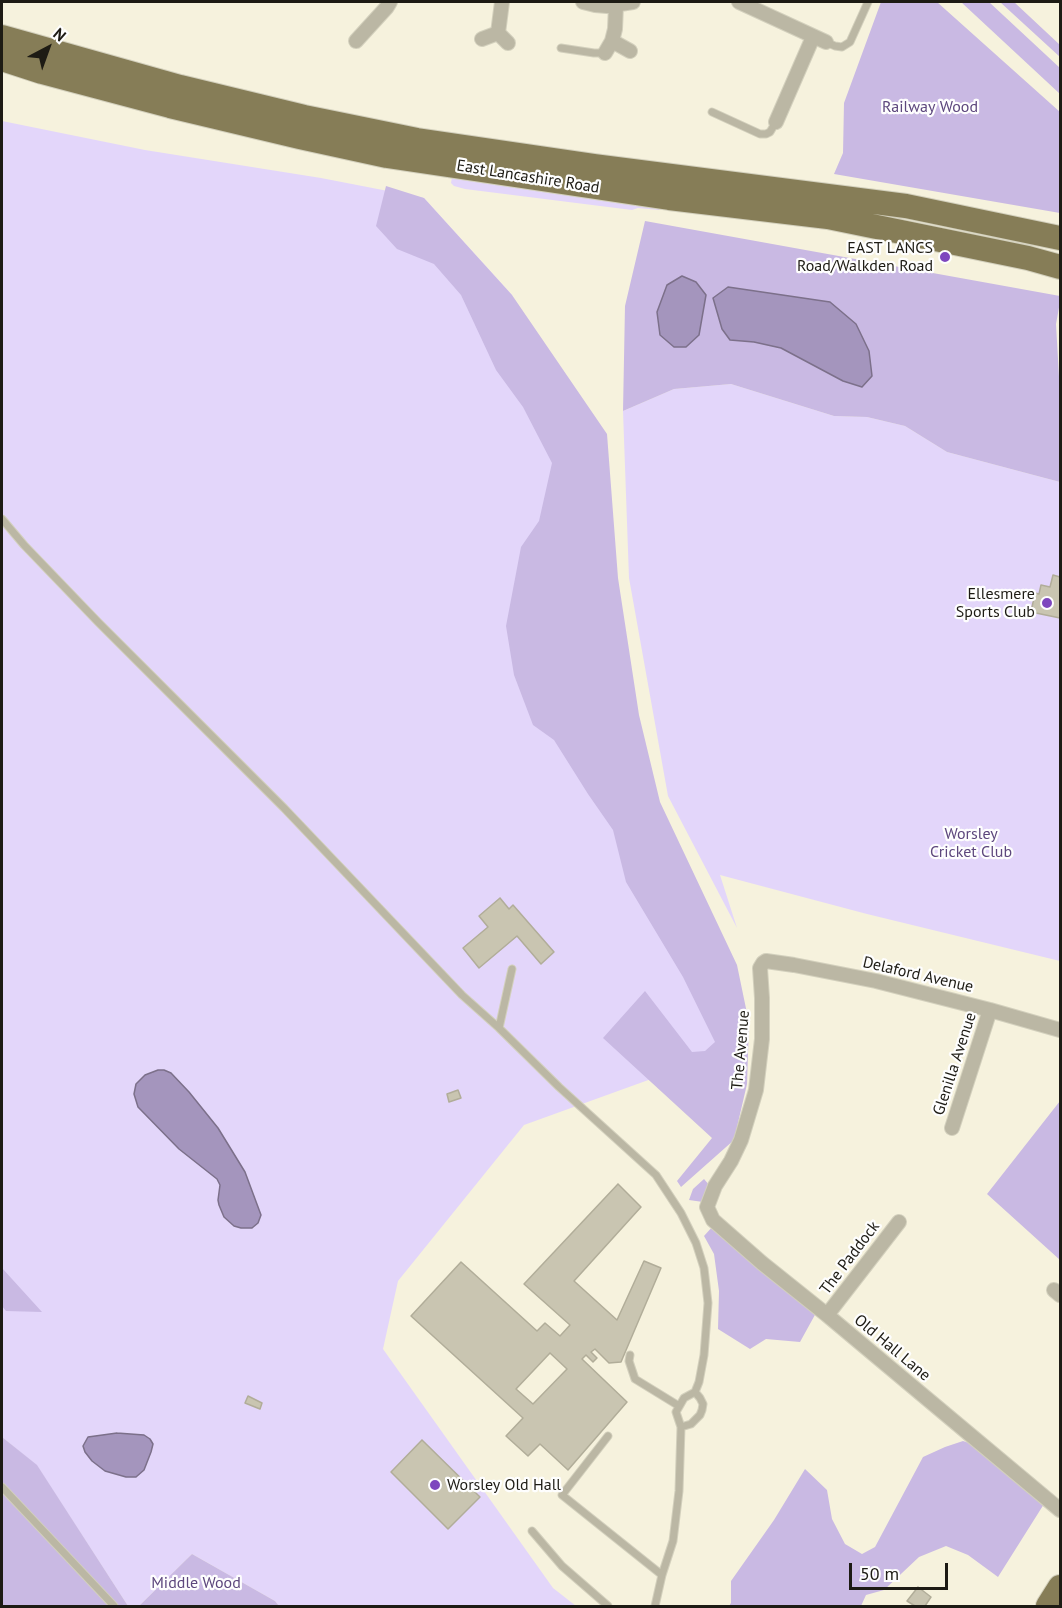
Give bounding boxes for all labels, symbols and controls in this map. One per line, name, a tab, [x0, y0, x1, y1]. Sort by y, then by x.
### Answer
north arrow	[18, 18, 78, 78]
text: N	[49, 23, 70, 45]
park label: Railway Wood	[882, 97, 978, 117]
street label: East Lancashire Road	[455, 156, 601, 198]
place label: EAST LANCS Road/Walkden Road	[797, 238, 933, 276]
marker: EAST LANCS Road/Walkden Road	[938, 250, 952, 264]
place label: Ellesmere Sports Club	[956, 584, 1035, 622]
marker: Ellesmere Sports Club	[1040, 596, 1054, 610]
park label: Worsley Cricket Club	[930, 824, 1012, 862]
street label: Delaford Avenue	[861, 953, 975, 997]
street label: The Avenue	[728, 1009, 754, 1091]
street label: Glenilla Avenue	[929, 1010, 981, 1118]
street label: The Paddock	[816, 1217, 884, 1299]
street label: Old Hall Lane	[850, 1311, 934, 1385]
place label: Worsley Old Hall	[447, 1475, 561, 1495]
marker: Worsley Old Hall	[428, 1478, 442, 1492]
scale bar	[852, 1551, 951, 1589]
text: 50 m	[860, 1562, 899, 1585]
park label: Middle Wood	[151, 1573, 241, 1593]

